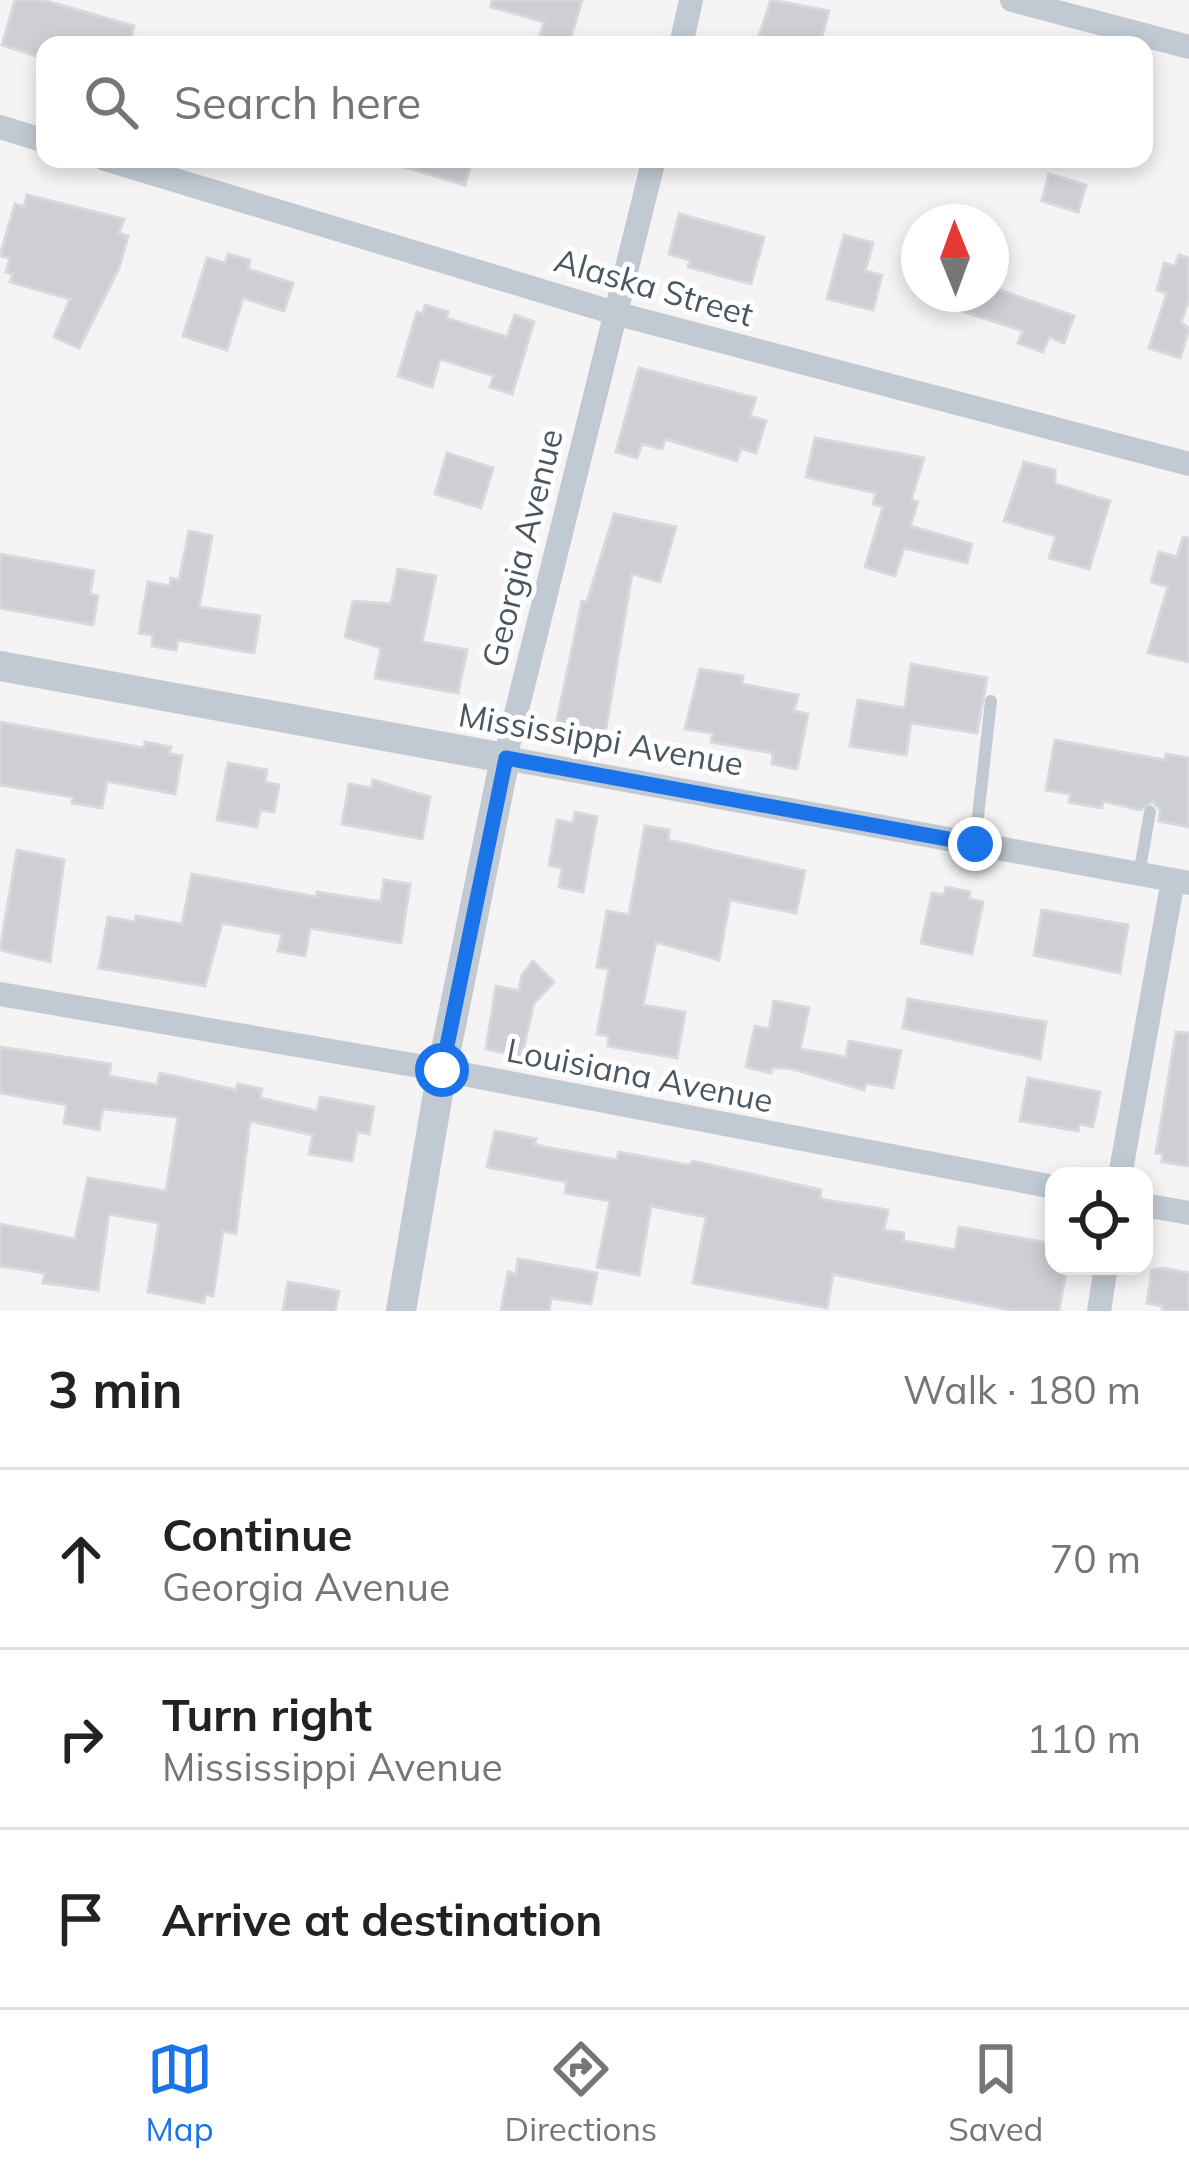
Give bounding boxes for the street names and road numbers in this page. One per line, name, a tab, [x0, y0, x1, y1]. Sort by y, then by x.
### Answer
street label: Alaska Street	[550, 239, 758, 334]
street label: Georgia Avenue	[472, 425, 571, 671]
street label: Mississippi Avenue	[456, 693, 747, 784]
street label: Louisiana Avenue	[504, 1029, 777, 1120]

